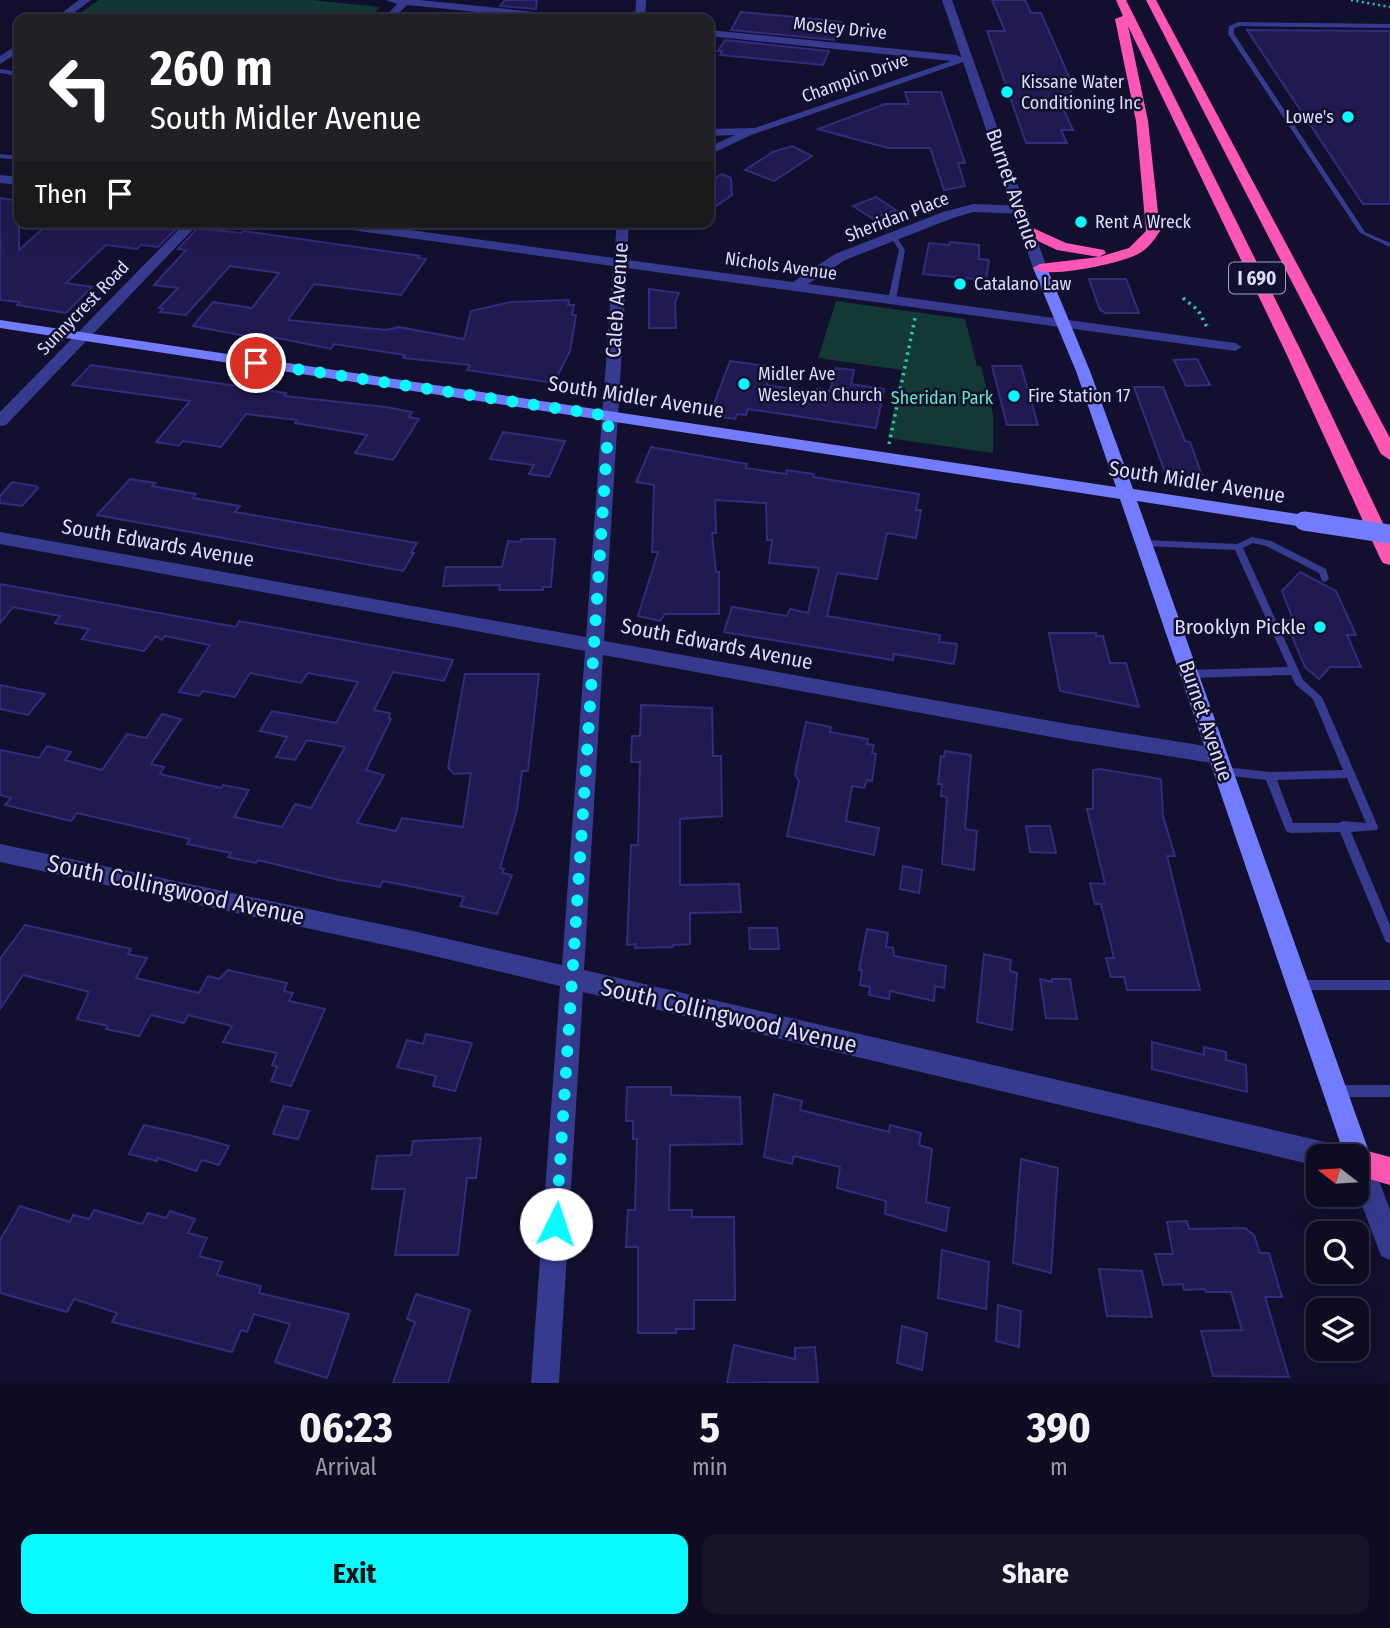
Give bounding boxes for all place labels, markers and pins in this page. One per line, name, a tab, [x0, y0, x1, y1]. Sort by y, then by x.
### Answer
place label: Kissane Water Conditioning Inc	[1021, 71, 1141, 114]
marker: Kissane Water Conditioning Inc	[999, 84, 1015, 100]
place label: Lowe's	[1285, 106, 1334, 128]
marker: Lowe's	[1340, 109, 1356, 125]
place label: Rent A Wreck	[1095, 211, 1191, 233]
marker: Rent A Wreck	[1073, 214, 1089, 230]
place label: Catalano Law	[974, 273, 1071, 295]
marker: Catalano Law	[952, 276, 968, 292]
pin	[226, 333, 286, 393]
place label: Midler Ave Wesleyan Church	[758, 363, 883, 406]
marker: Midler Ave Wesleyan Church	[736, 376, 752, 392]
place label: Fire Station 17	[1028, 385, 1130, 407]
marker: Fire Station 17	[1006, 388, 1022, 404]
place label: Brooklyn Pickle	[1174, 614, 1306, 640]
marker: Brooklyn Pickle	[1312, 619, 1328, 635]

